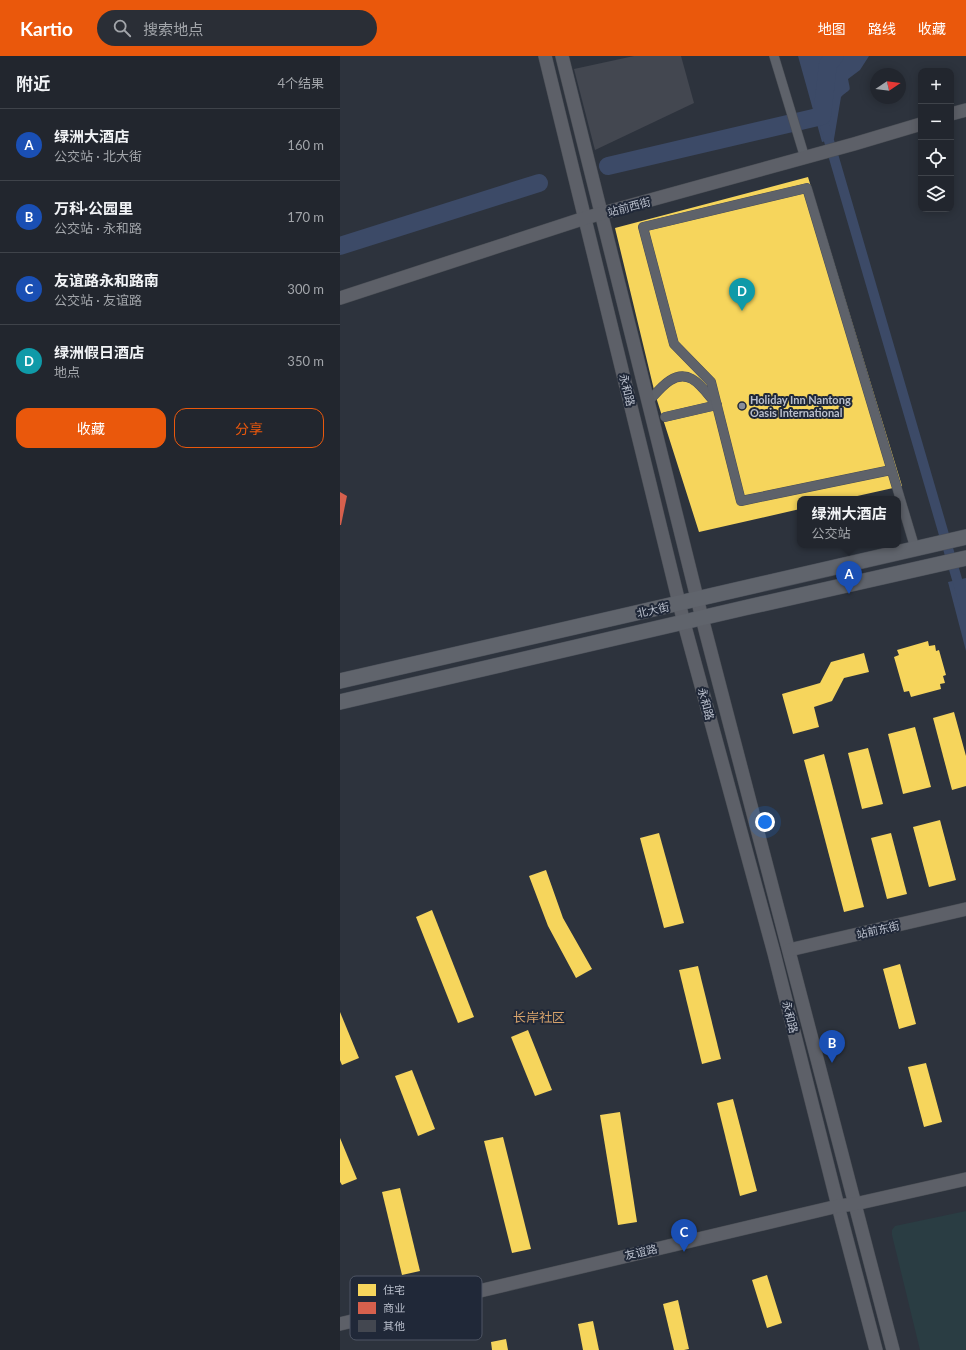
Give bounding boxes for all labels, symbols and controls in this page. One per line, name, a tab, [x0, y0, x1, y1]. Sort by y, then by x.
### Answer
search box	[97, 10, 377, 46]
text: Kartio	[20, 17, 73, 40]
icon: search	[111, 17, 133, 39]
text: 搜索地点	[143, 20, 203, 38]
text: 地图	[818, 20, 846, 37]
text: 路线	[868, 20, 896, 37]
text: 收藏	[918, 20, 946, 37]
north arrow	[870, 68, 906, 104]
map controls	[918, 68, 954, 212]
button: +	[918, 68, 954, 104]
text: 附近	[16, 73, 50, 94]
text: 4个结果	[277, 75, 324, 91]
button: −	[918, 104, 954, 140]
text: 绿洲大酒店	[54, 127, 129, 145]
text: A	[24, 137, 34, 153]
text: 160 m	[287, 137, 324, 153]
button: locate	[918, 140, 954, 176]
text: 公交站 · 北大街	[54, 148, 142, 164]
button: layers	[918, 176, 954, 212]
street label: 站前西街	[606, 195, 652, 218]
text: 万科·公园里	[54, 199, 133, 217]
text: B	[25, 209, 33, 225]
text: 170 m	[287, 209, 324, 225]
text: 公交站 · 永和路	[54, 220, 142, 236]
text: 友谊路永和路南	[54, 271, 159, 289]
pin: D	[729, 278, 755, 311]
text: C	[25, 281, 33, 297]
text: 300 m	[287, 281, 324, 297]
text: 公交站 · 友谊路	[54, 292, 142, 308]
text: 绿洲假日酒店	[54, 343, 144, 361]
text: D	[24, 353, 34, 369]
text: 350 m	[287, 353, 324, 369]
text: 地点	[54, 364, 80, 380]
street label: 永和路	[617, 372, 638, 407]
place label: Holiday Inn Nantong Oasis International	[750, 393, 851, 419]
marker: Holiday Inn Nantong Oasis International	[737, 401, 747, 411]
button: 收藏	[16, 408, 166, 448]
button: 分享	[174, 408, 324, 448]
popup	[797, 496, 901, 548]
text: 绿洲大酒店	[811, 504, 887, 522]
text: 公交站	[811, 525, 851, 541]
pin: A	[836, 561, 862, 594]
street label: 北大街	[635, 599, 670, 620]
street label: 永和路	[696, 686, 717, 721]
your location	[755, 812, 775, 832]
street label: 站前东街	[855, 918, 901, 941]
street label: 永和路	[780, 999, 801, 1034]
district label: 长岸社区	[513, 1009, 565, 1025]
pin: B	[819, 1030, 845, 1063]
pin: C	[671, 1219, 697, 1252]
street label: 友谊路	[623, 1241, 658, 1262]
legend	[350, 1276, 482, 1340]
text: 住宅	[383, 1283, 405, 1296]
text: 商业	[383, 1301, 405, 1314]
text: 其他	[383, 1319, 405, 1332]

